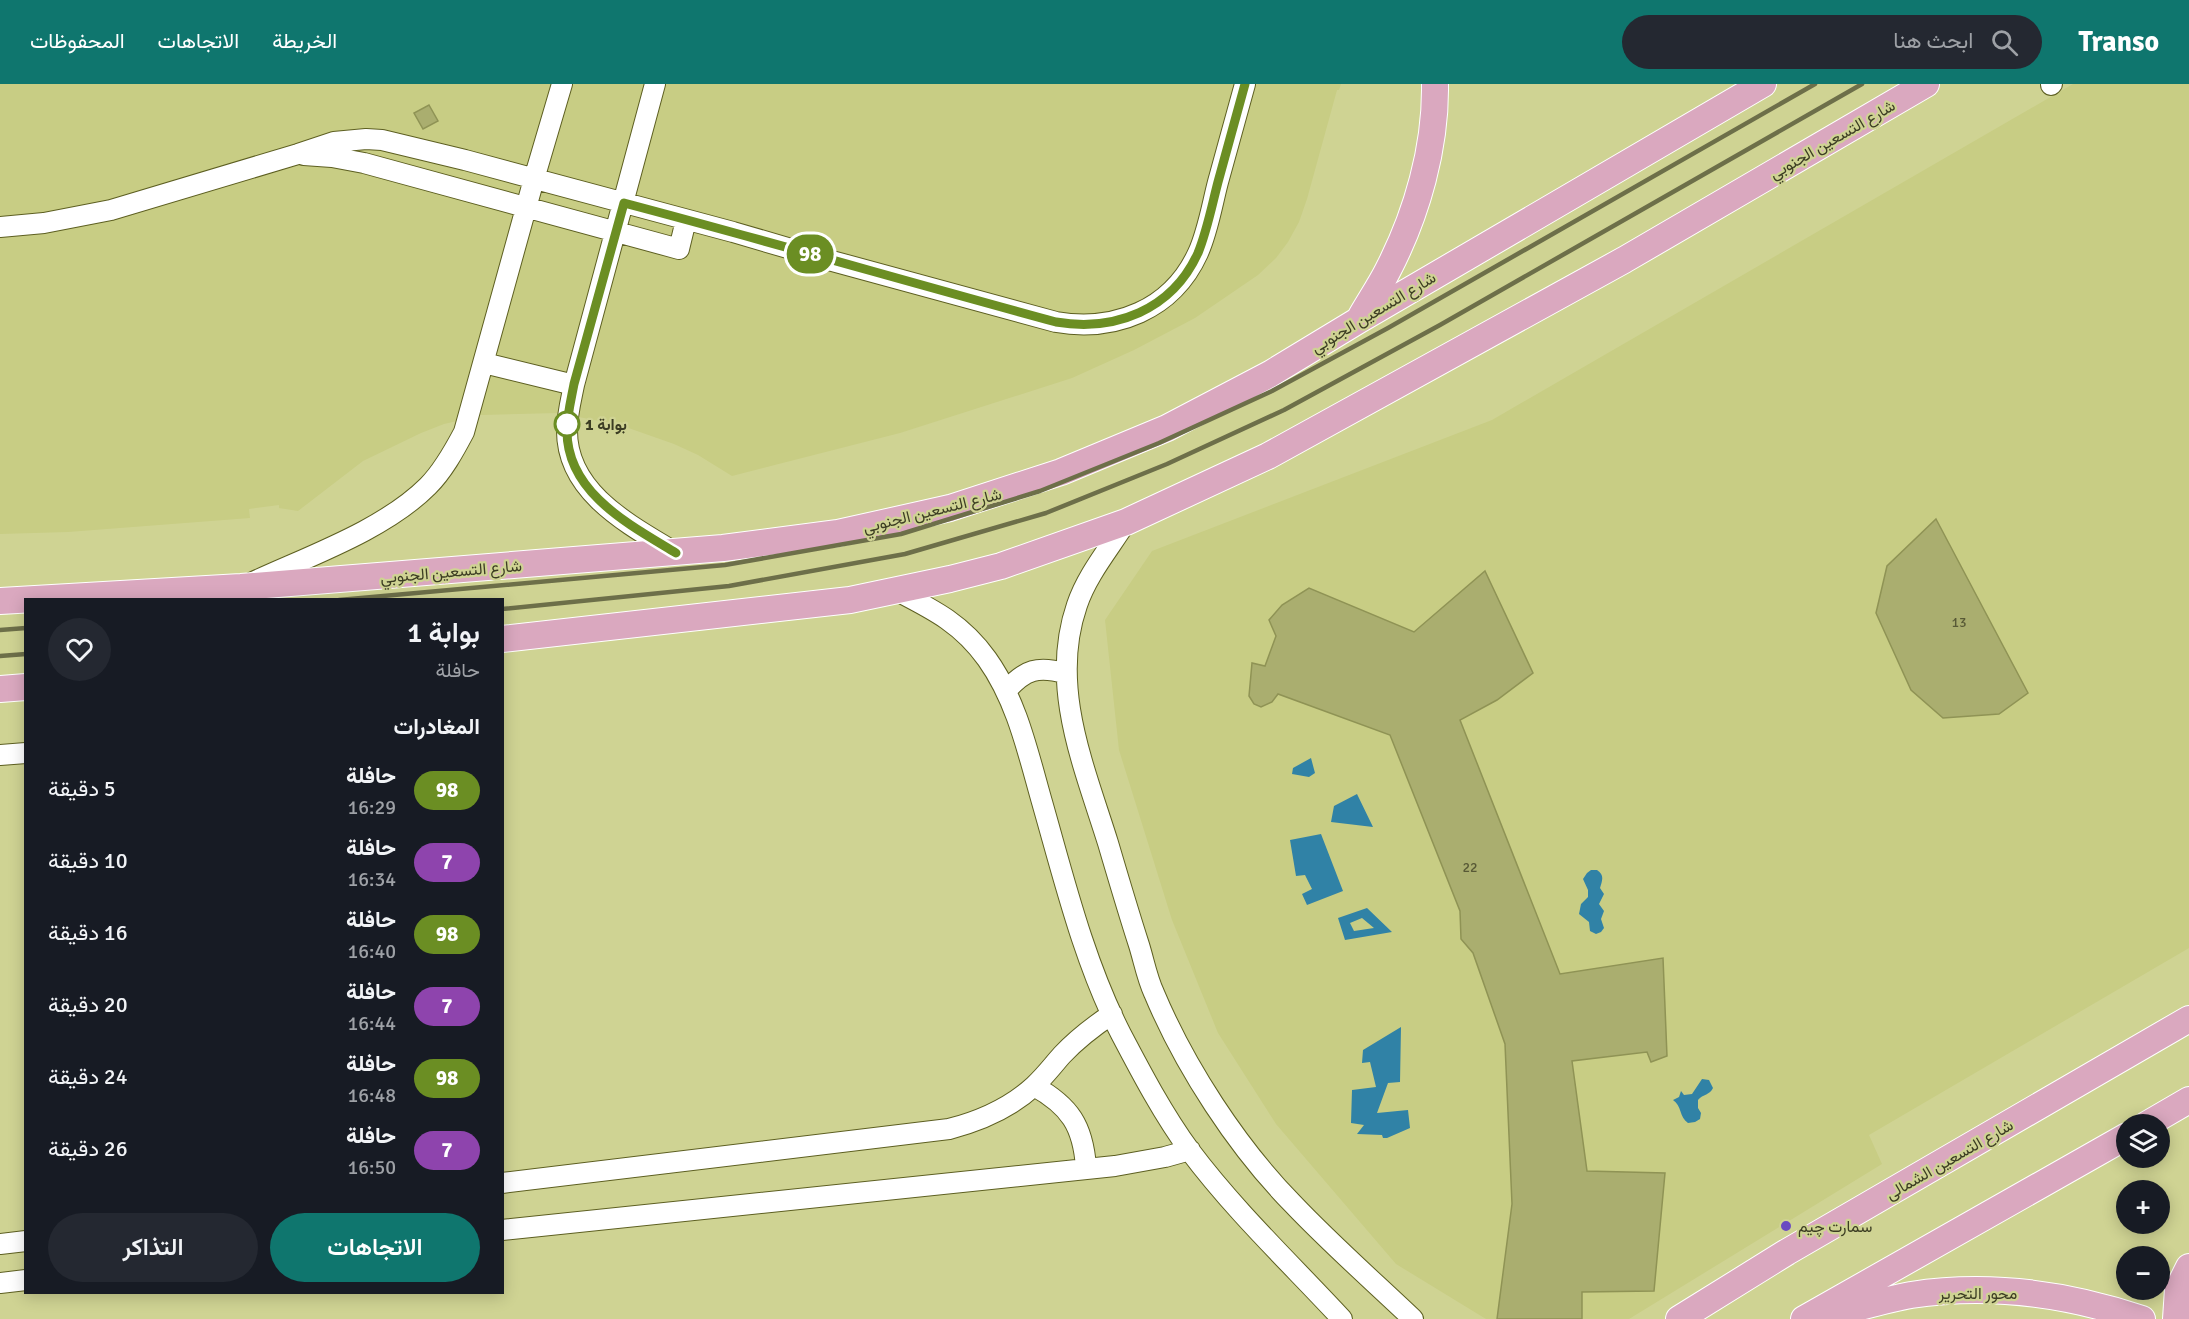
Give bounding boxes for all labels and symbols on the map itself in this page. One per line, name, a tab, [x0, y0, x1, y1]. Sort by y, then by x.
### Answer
street label: شارع التسعين الجنوبي	[1766, 96, 1901, 187]
line badge: 98	[783, 234, 837, 274]
street label: شارع التسعين الجنوبي	[1307, 268, 1441, 361]
marker: بوابة 1	[554, 411, 580, 437]
place label: بوابة 1	[585, 415, 627, 435]
street label: شارع التسعين الجنوبي	[861, 484, 1004, 541]
street label: شارع التسعين الجنوبي	[379, 556, 523, 591]
house number: 13	[1951, 614, 1967, 631]
house number: 22	[1462, 859, 1478, 876]
street label: شارع التسعين الشمالى	[1882, 1115, 2017, 1205]
place label: سمارت چيم	[1798, 1217, 1872, 1238]
marker: سمارت چيم	[1779, 1219, 1793, 1233]
street label: محور التحرير	[1938, 1284, 2017, 1304]

